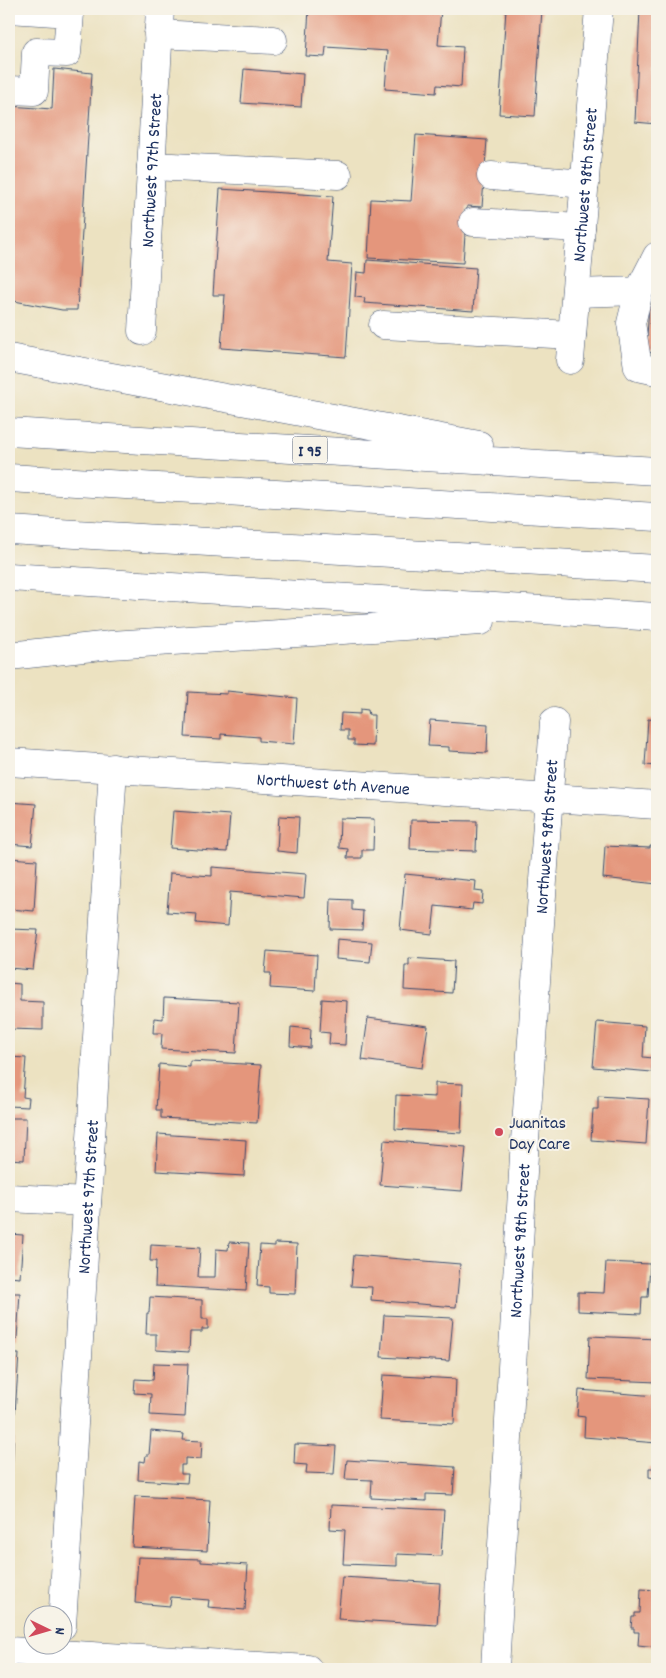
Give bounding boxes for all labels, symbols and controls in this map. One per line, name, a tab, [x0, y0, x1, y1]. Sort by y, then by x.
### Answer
street label: Northwest 97th Street	[137, 92, 170, 248]
street label: Northwest 98th Street	[568, 106, 606, 263]
road number: I 95	[292, 436, 328, 464]
street label: Northwest 98th Street	[531, 758, 566, 915]
street label: Northwest 6th Avenue	[256, 768, 411, 804]
place label: Juanitas Day Care	[509, 1112, 570, 1158]
street label: Northwest 97th Street	[73, 1119, 107, 1275]
marker: Juanitas Day Care	[493, 1126, 505, 1138]
street label: Northwest 98th Street	[505, 1163, 539, 1319]
north arrow	[22, 1606, 72, 1656]
text: N	[49, 1627, 69, 1635]

